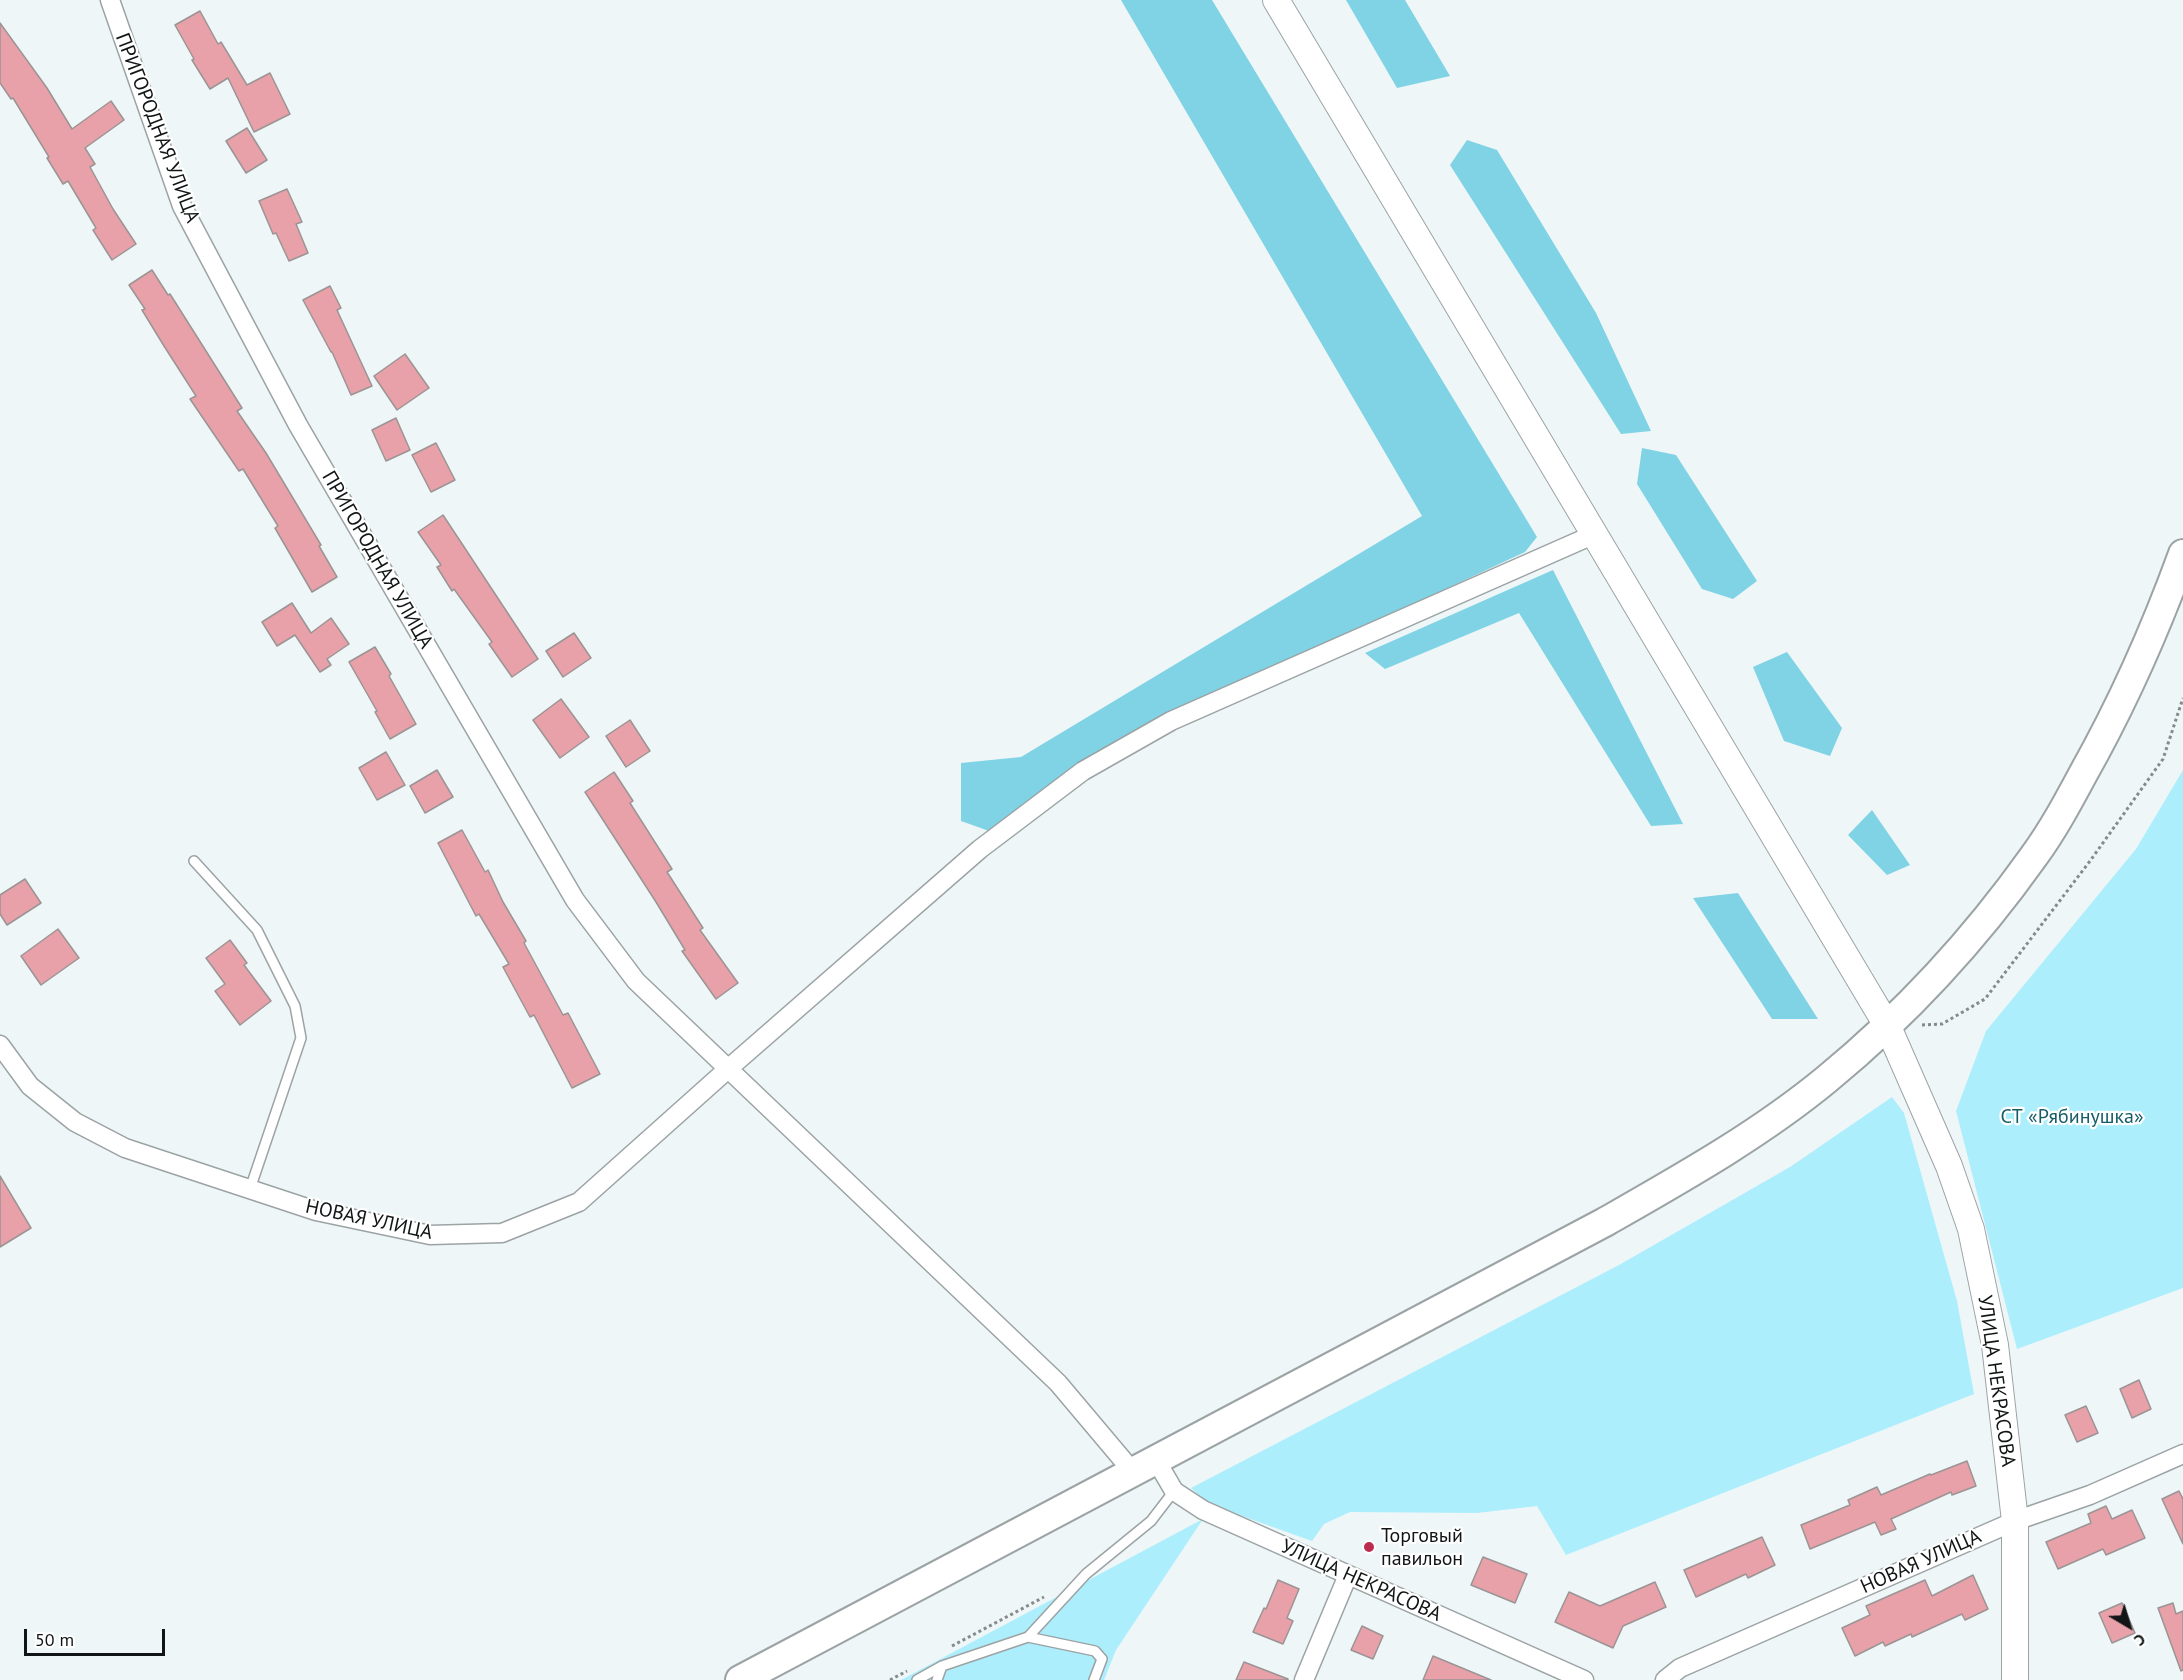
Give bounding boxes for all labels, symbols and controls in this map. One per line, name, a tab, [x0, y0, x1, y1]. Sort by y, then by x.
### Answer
street label: ПРИГОРОДНАЯ УЛИЦА	[110, 30, 204, 226]
street label: ПРИГОРОДНАЯ УЛИЦА	[316, 467, 438, 653]
park label: СТ «Рябинушка»	[2000, 1105, 2144, 1129]
street label: НОВАЯ УЛИЦА	[303, 1195, 435, 1245]
street label: УЛИЦА НЕКРАСОВА	[1972, 1294, 2020, 1468]
place label: Торговый павильон	[1381, 1524, 1463, 1571]
street label: НОВАЯ УЛИЦА	[1857, 1525, 1985, 1599]
street label: УЛИЦА НЕКРАСОВА	[1277, 1535, 1445, 1627]
marker: Торговый павильон	[1362, 1540, 1376, 1554]
north arrow	[2099, 1596, 2159, 1656]
scale bar	[27, 1617, 168, 1655]
text: 50 m	[35, 1628, 74, 1651]
text: С	[2130, 1630, 2150, 1651]

